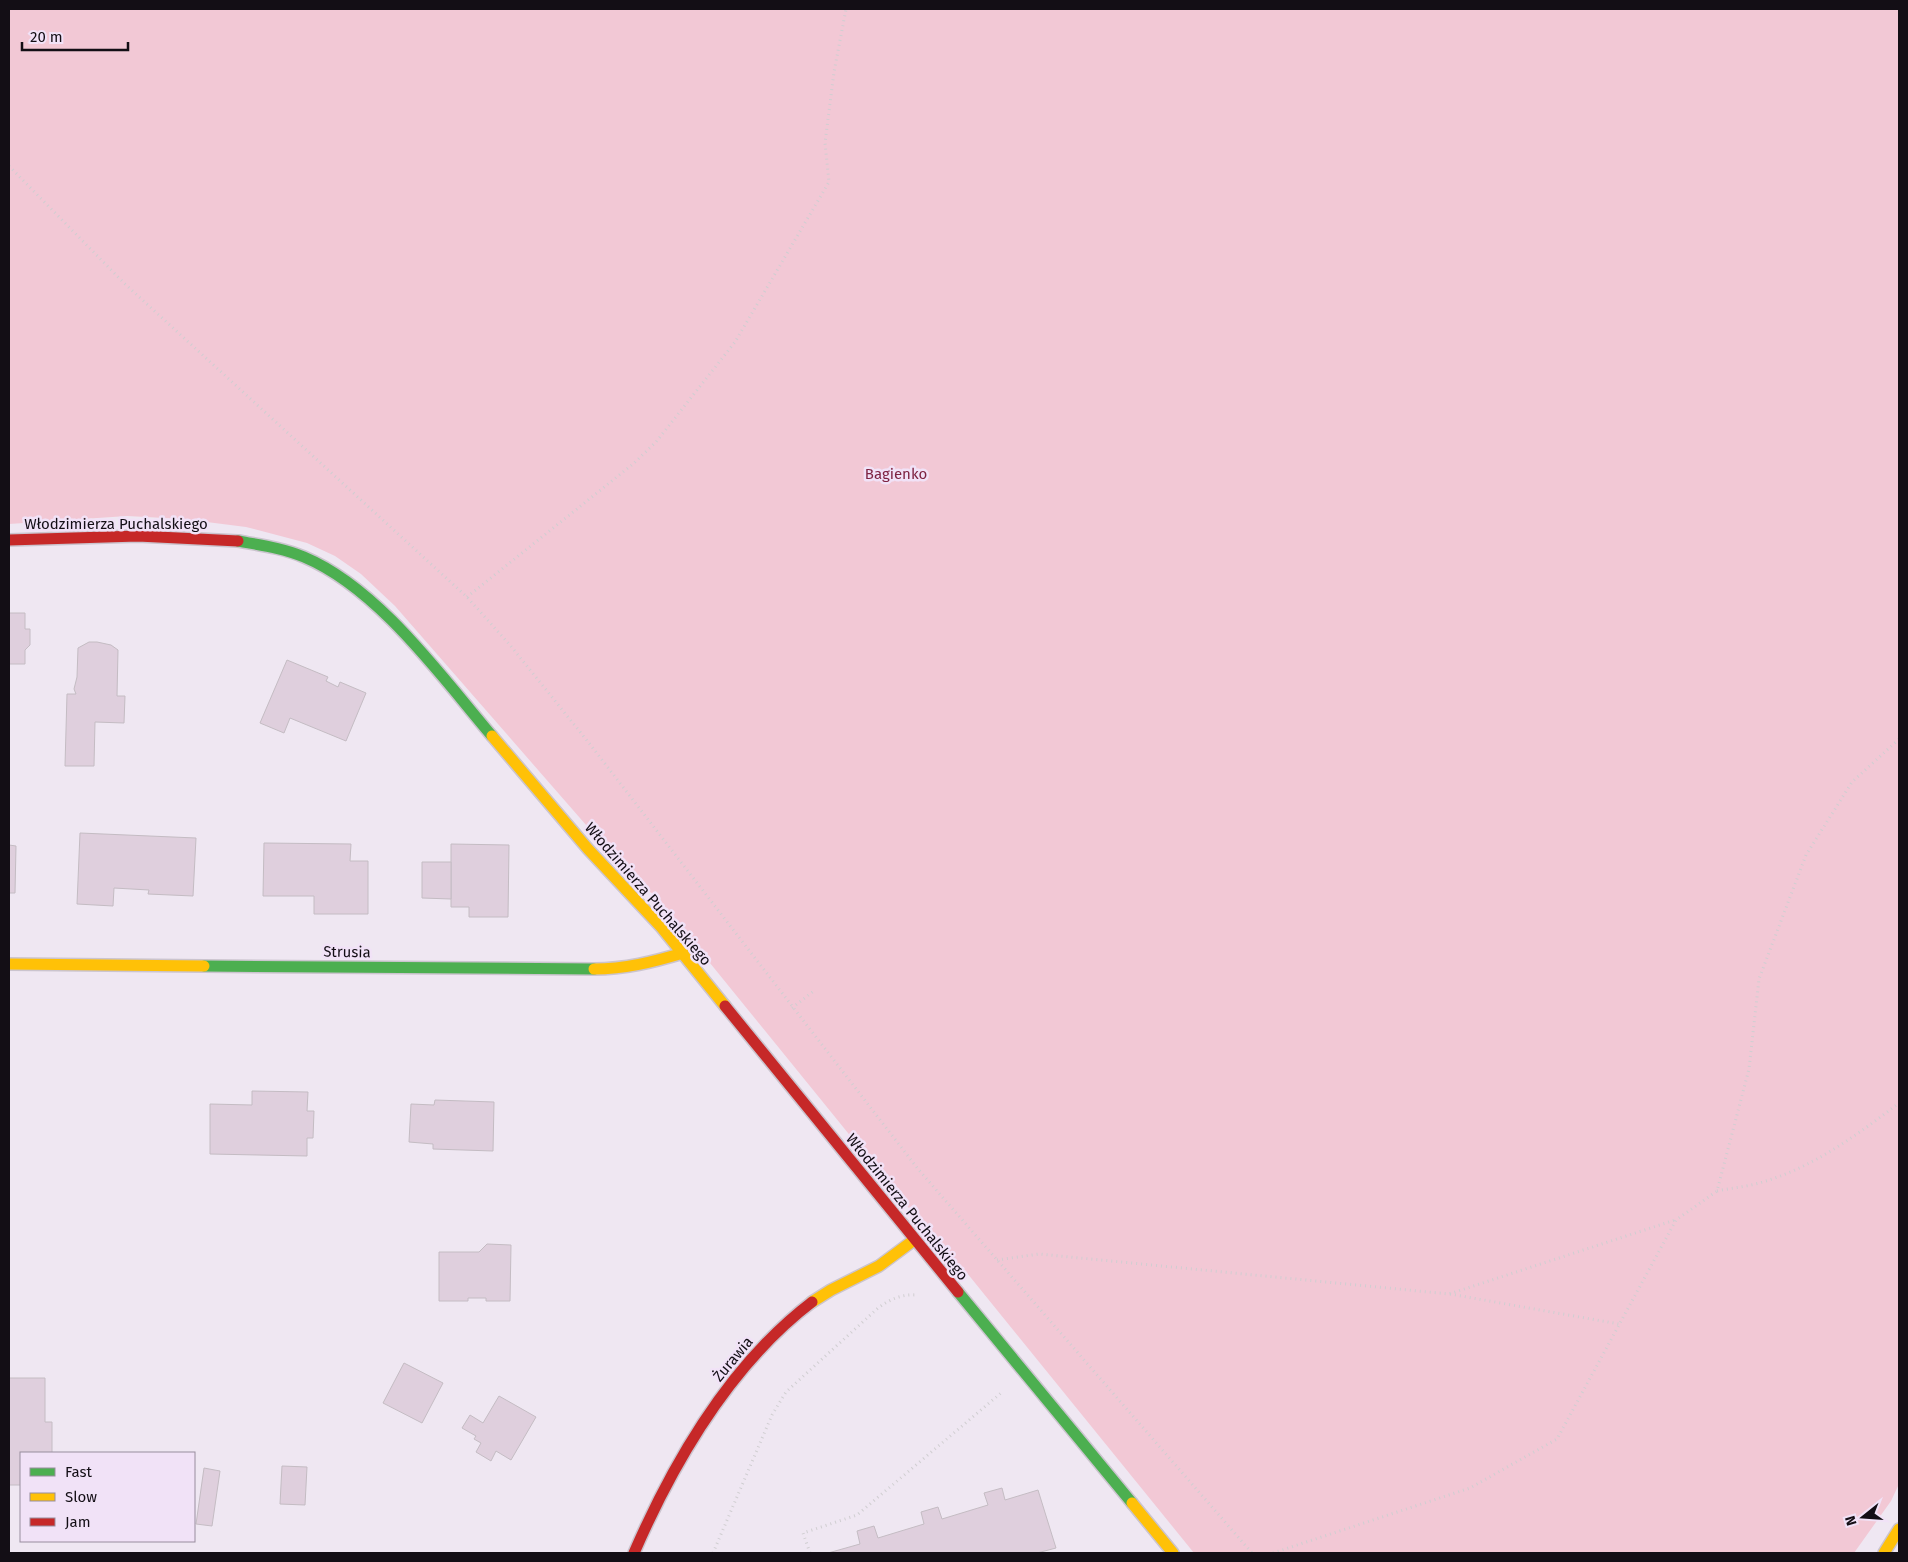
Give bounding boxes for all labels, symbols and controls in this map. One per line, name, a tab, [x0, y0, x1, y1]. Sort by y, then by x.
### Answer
scale bar	[22, 20, 129, 52]
text: 20 m	[30, 28, 63, 46]
park label: Bagienko	[865, 465, 927, 483]
street label: Włodzimierza Puchalskiego	[24, 515, 208, 533]
street label: Włodzimierza Puchalskiego	[581, 819, 715, 969]
street label: Strusia	[323, 943, 371, 961]
street label: Włodzimierza Puchalskiego	[842, 1130, 972, 1284]
street label: Żurawia	[709, 1333, 757, 1385]
legend	[20, 1452, 195, 1542]
text: Fast	[65, 1463, 92, 1481]
text: Slow	[65, 1488, 97, 1506]
north arrow	[1838, 1492, 1888, 1542]
text: Jam	[65, 1513, 91, 1531]
text: N	[1842, 1514, 1861, 1528]

